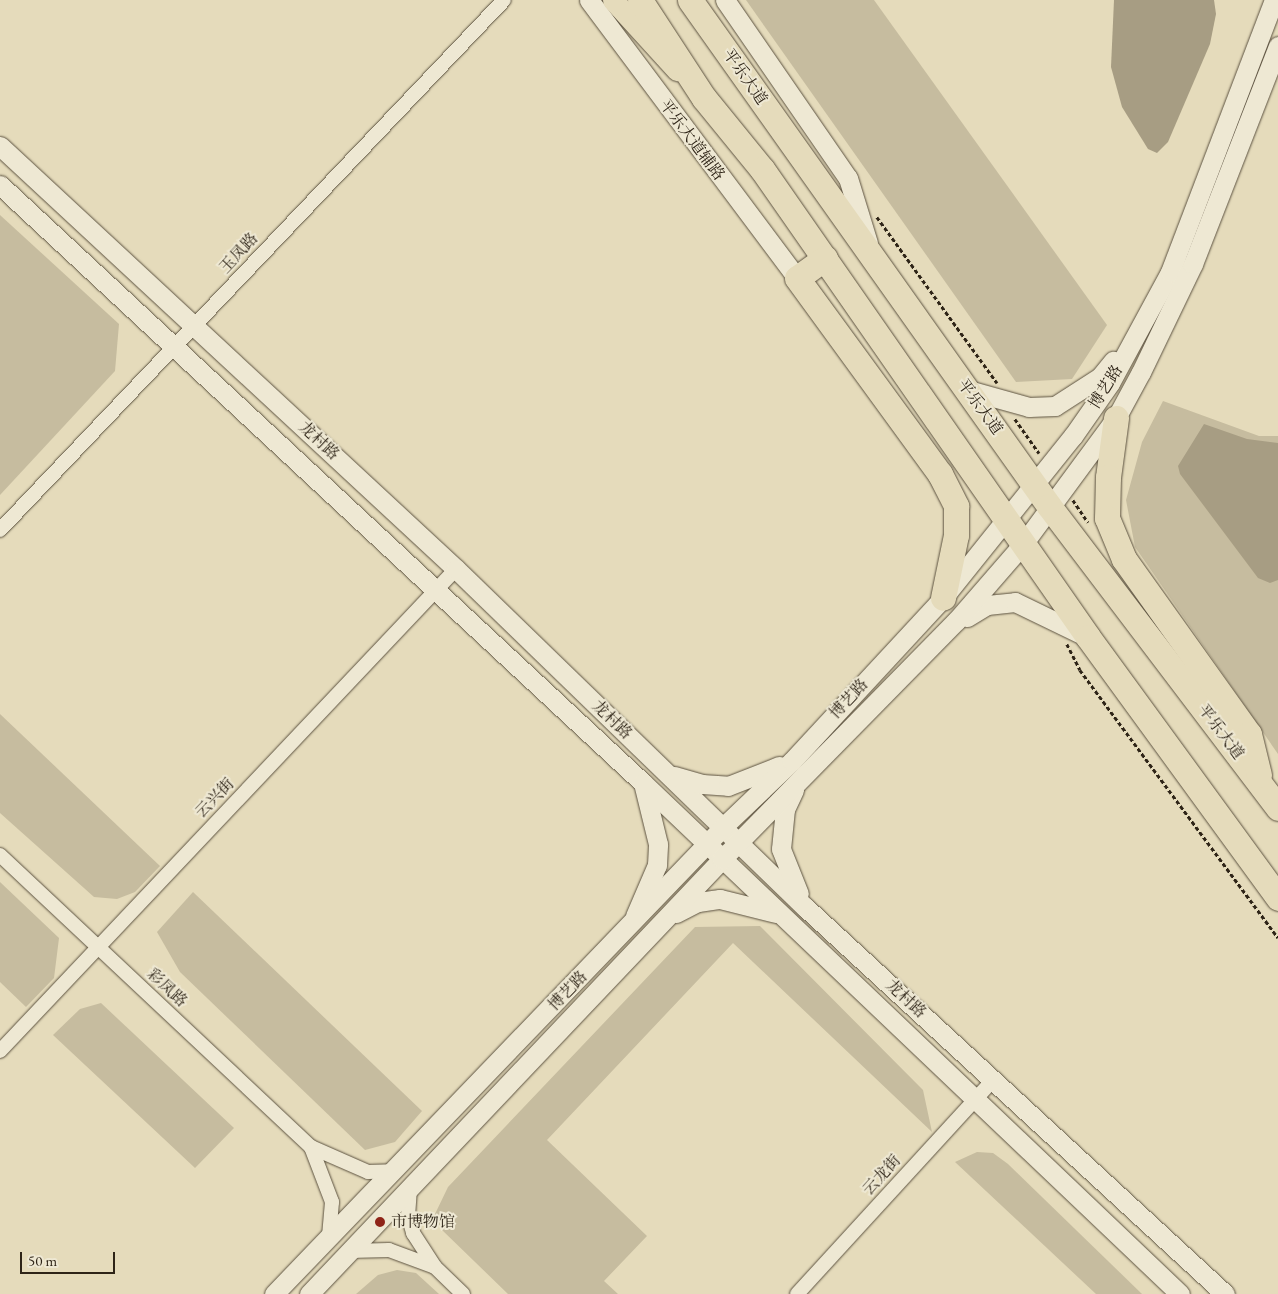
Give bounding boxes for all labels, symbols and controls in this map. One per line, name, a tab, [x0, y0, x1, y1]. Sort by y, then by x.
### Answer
street label: 平乐大道	[719, 45, 771, 109]
street label: 平乐大道辅路	[655, 96, 729, 184]
street label: 玉凤路	[216, 229, 262, 277]
street label: 博艺路	[1085, 362, 1127, 412]
street label: 平乐大道	[953, 375, 1007, 439]
street label: 龙村路	[295, 418, 343, 464]
street label: 博艺路	[826, 675, 872, 723]
street label: 龙村路	[588, 696, 636, 744]
street label: 平乐大道	[1194, 701, 1248, 763]
street label: 云兴街	[191, 774, 239, 822]
street label: 彩凤路	[143, 965, 191, 1011]
street label: 博艺路	[544, 967, 592, 1015]
street label: 龙村路	[882, 976, 930, 1022]
street label: 云龙街	[859, 1151, 905, 1199]
place label: 市博物馆	[391, 1212, 455, 1232]
marker: 市博物馆	[373, 1215, 387, 1229]
scale bar	[22, 1242, 118, 1274]
text: 50 m	[28, 1251, 57, 1270]

